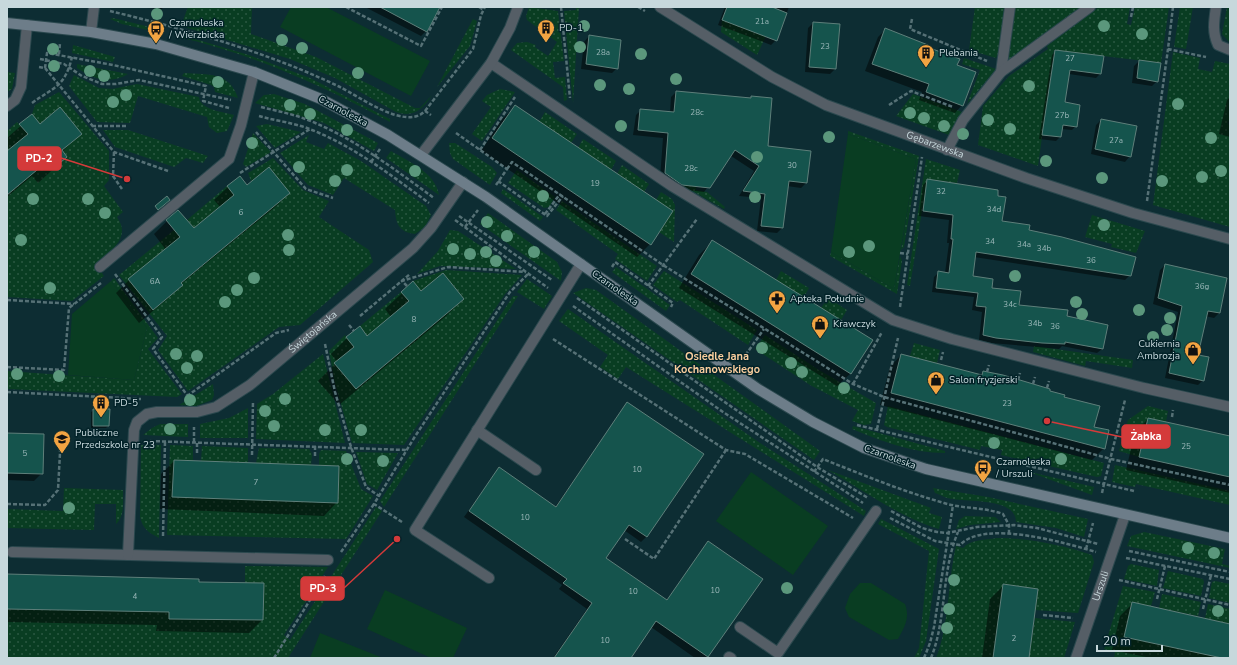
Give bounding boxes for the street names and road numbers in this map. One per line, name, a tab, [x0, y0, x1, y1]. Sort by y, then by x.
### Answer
street label: Czarnoleska	[316, 92, 370, 130]
street label: Gębarzewska	[904, 128, 966, 162]
street label: Czarnoleska	[589, 267, 641, 309]
street label: Świętojańska	[286, 308, 340, 357]
street label: Czarnoleska	[862, 441, 918, 473]
street label: Urszuli	[1089, 569, 1112, 603]

